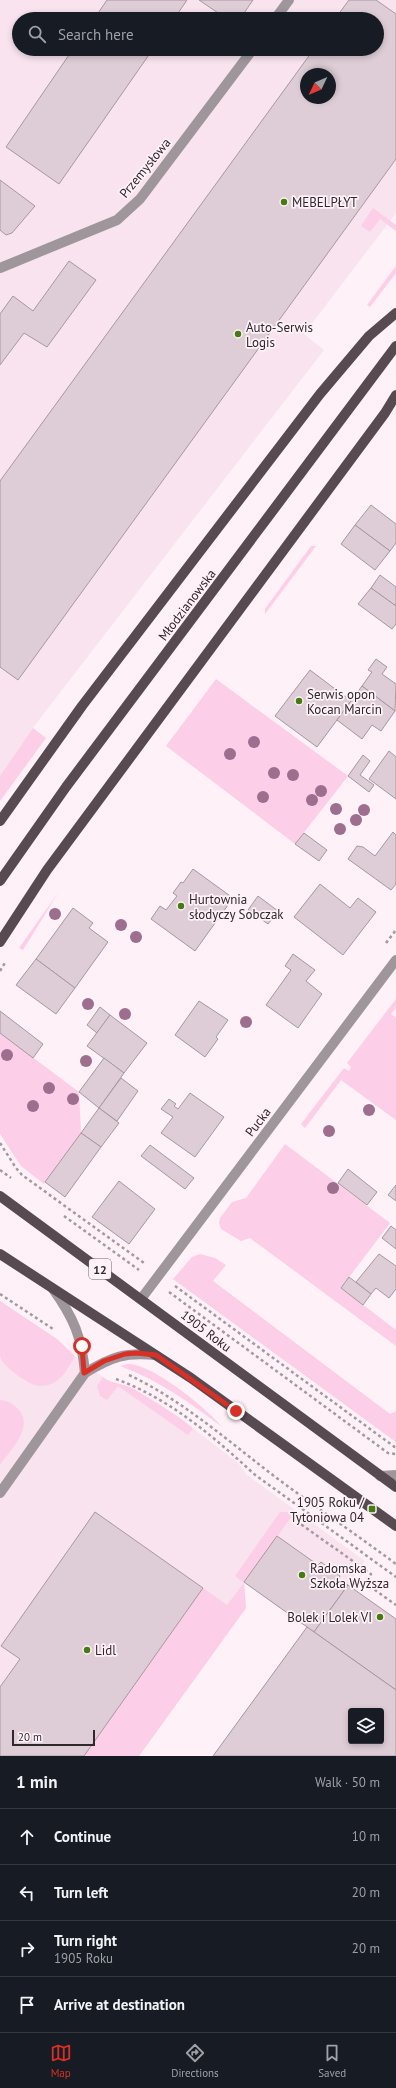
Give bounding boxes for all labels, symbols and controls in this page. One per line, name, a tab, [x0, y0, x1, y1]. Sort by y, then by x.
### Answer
search box	[12, 12, 384, 56]
icon: search	[26, 23, 48, 45]
text: Search here	[58, 25, 134, 44]
north arrow	[300, 68, 336, 104]
street label: Przemysłowa	[116, 135, 174, 201]
place label: MEBELPŁYT	[292, 194, 357, 211]
marker: MEBELPŁYT	[279, 197, 289, 207]
place label: Auto-Serwis Logis	[246, 319, 313, 351]
marker: Auto-Serwis Logis	[233, 329, 243, 339]
street label: Młodzianowska	[155, 566, 219, 644]
place label: Serwis opon Kocan Marcin	[307, 686, 382, 718]
marker: Serwis opon Kocan Marcin	[294, 696, 304, 706]
place label: Hurtownia słodyczy Sobczak	[189, 891, 284, 923]
marker: Hurtownia słodyczy Sobczak	[176, 901, 186, 911]
street label: Pucka	[241, 1104, 275, 1140]
road number: 12	[89, 1259, 111, 1279]
street label: 1905 Roku	[177, 1306, 235, 1356]
route start	[73, 1337, 91, 1355]
route end	[227, 1402, 245, 1420]
place label: 1905 Roku / Tytoniowa 04	[290, 1494, 365, 1526]
marker: 1905 Roku / Tytoniowa 04	[367, 1504, 377, 1514]
place label: Radomska Szkoła Wyższa	[310, 1560, 389, 1592]
marker: Radomska Szkoła Wyższa	[297, 1570, 307, 1580]
place label: Bolek i Lolek VI	[287, 1609, 372, 1626]
marker: Bolek i Lolek VI	[375, 1612, 385, 1622]
place label: Lidl	[95, 1642, 116, 1659]
marker: Lidl	[82, 1645, 92, 1655]
map controls	[348, 1708, 384, 1744]
button: layers	[348, 1708, 384, 1744]
scale bar	[12, 1728, 95, 1747]
text: 20 m	[18, 1730, 42, 1744]
text: 1 min	[16, 1771, 57, 1793]
text: Walk · 50 m	[315, 1774, 380, 1791]
icon: ahead	[16, 1826, 38, 1848]
text: Continue	[54, 1827, 111, 1846]
text: 10 m	[352, 1828, 380, 1845]
icon: left	[16, 1882, 38, 1904]
text: Turn left	[54, 1883, 108, 1902]
text: 20 m	[352, 1884, 380, 1901]
text: Turn right	[54, 1931, 117, 1950]
icon: right	[16, 1938, 38, 1960]
text: 20 m	[352, 1940, 380, 1957]
text: 1905 Roku	[54, 1950, 113, 1967]
icon: arrive	[16, 1994, 38, 2016]
text: Arrive at destination	[54, 1995, 185, 2014]
tab: Map	[50, 2042, 72, 2080]
tab: Directions	[171, 2042, 219, 2080]
tab: Saved	[318, 2042, 346, 2080]

